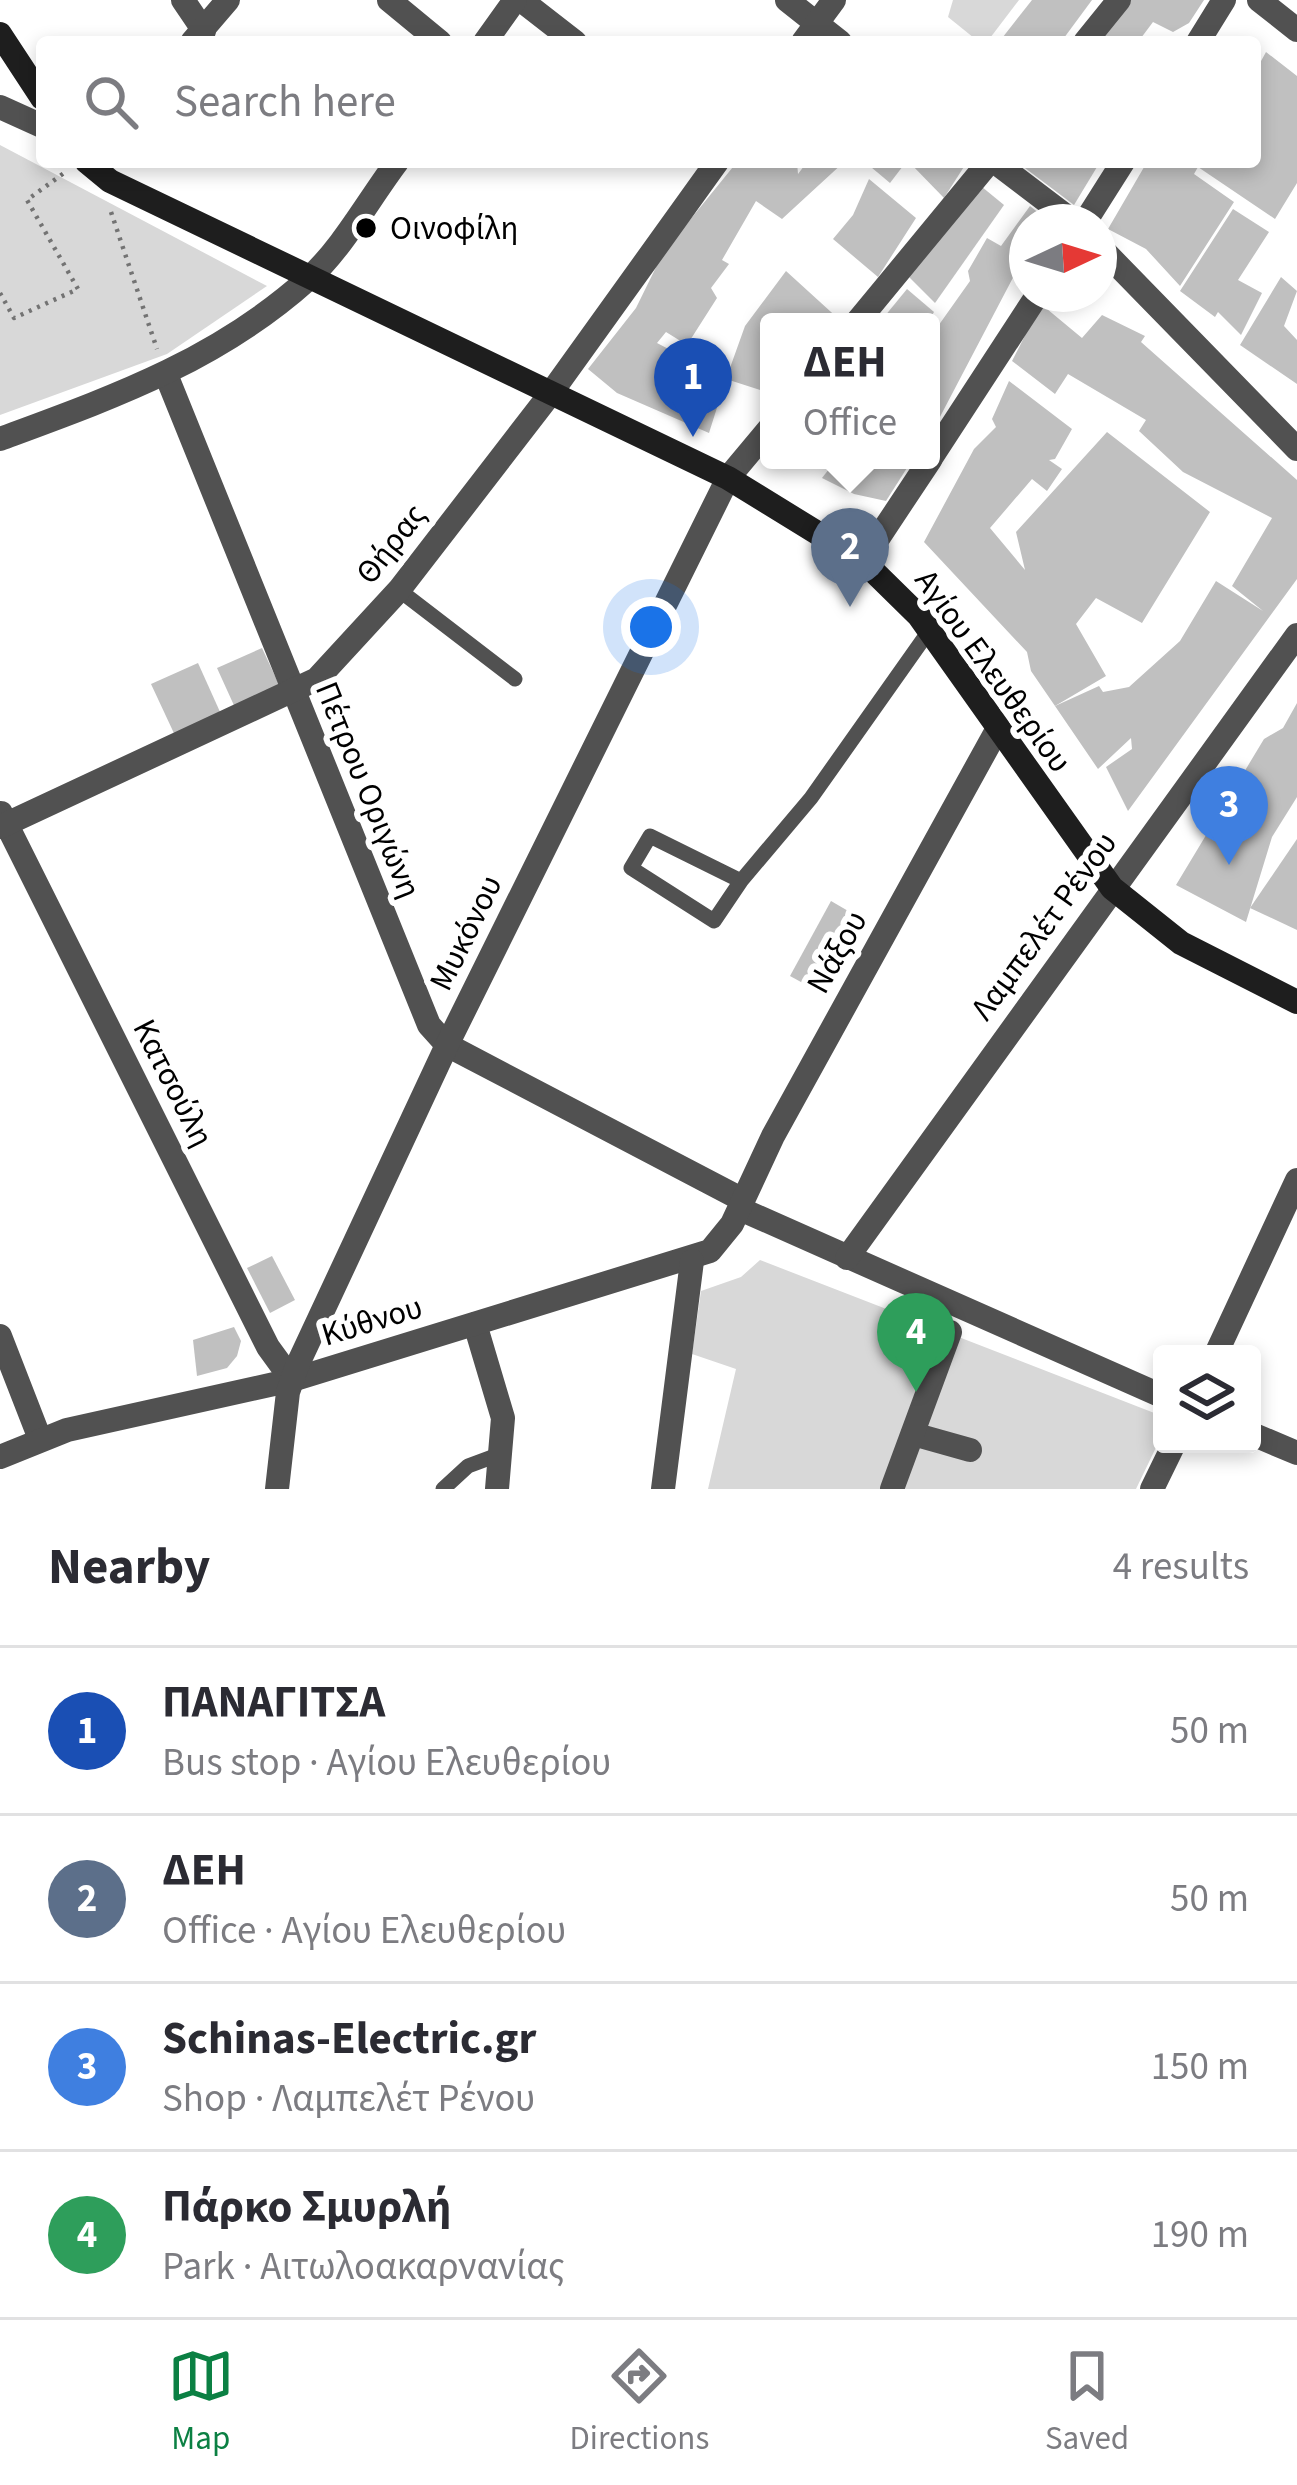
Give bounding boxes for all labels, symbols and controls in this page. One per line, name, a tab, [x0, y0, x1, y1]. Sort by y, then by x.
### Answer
search box	[36, 36, 1261, 168]
icon: search	[78, 69, 144, 135]
text: Search here	[174, 70, 396, 134]
north arrow	[1009, 204, 1117, 312]
place label: Οινοφίλη	[390, 205, 518, 252]
marker: Οινοφίλη	[353, 215, 379, 241]
popup	[760, 313, 940, 469]
text: ΔΕΗ	[803, 331, 887, 395]
pin: 1	[654, 338, 732, 437]
text: Office	[803, 395, 897, 451]
street label: Θήρας	[345, 494, 437, 594]
pin: 2	[811, 508, 889, 607]
street label: Αγίου Ελευθερίου	[903, 560, 1083, 782]
your location	[621, 597, 681, 657]
street label: Πέτρου Οριγώνη	[303, 675, 433, 905]
pin: 3	[1190, 766, 1268, 865]
street label: Λαμπελέτ Ρένου	[960, 822, 1128, 1030]
street label: Μυκόνου	[418, 867, 514, 999]
street label: Νάξου	[795, 902, 879, 1002]
street label: Κατσούλη	[121, 1011, 225, 1155]
street label: Κύθνου	[316, 1283, 428, 1359]
pin: 4	[877, 1293, 955, 1392]
map controls	[1153, 1345, 1261, 1453]
button: layers	[1153, 1345, 1261, 1453]
text: Nearby	[48, 1531, 210, 1603]
text: 4 results	[1113, 1539, 1249, 1595]
text: ΠΑΝΑΓΙΤΣΑ	[162, 1671, 385, 1735]
text: 1	[77, 1703, 97, 1759]
text: 50 m	[1170, 1703, 1249, 1759]
text: Bus stop · Αγίου Ελευθερίου	[162, 1735, 611, 1791]
text: ΔΕΗ	[162, 1839, 246, 1903]
text: 2	[77, 1871, 97, 1927]
text: 50 m	[1170, 1871, 1249, 1927]
text: Office · Αγίου Ελευθερίου	[162, 1903, 566, 1959]
text: Schinas-Electric.gr	[162, 2007, 537, 2071]
text: 3	[77, 2039, 97, 2095]
text: 150 m	[1151, 2039, 1249, 2095]
text: Shop · Λαμπελέτ Ρένου	[162, 2071, 535, 2127]
text: Πάρκο Σµυρλή	[162, 2175, 451, 2239]
text: 4	[77, 2207, 97, 2263]
text: 190 m	[1151, 2207, 1249, 2263]
text: Park · Αιτωλοακαρνανίας	[162, 2239, 565, 2295]
tab: Map	[168, 2343, 234, 2462]
tab: Directions	[570, 2343, 709, 2462]
tab: Saved	[1045, 2343, 1129, 2462]

